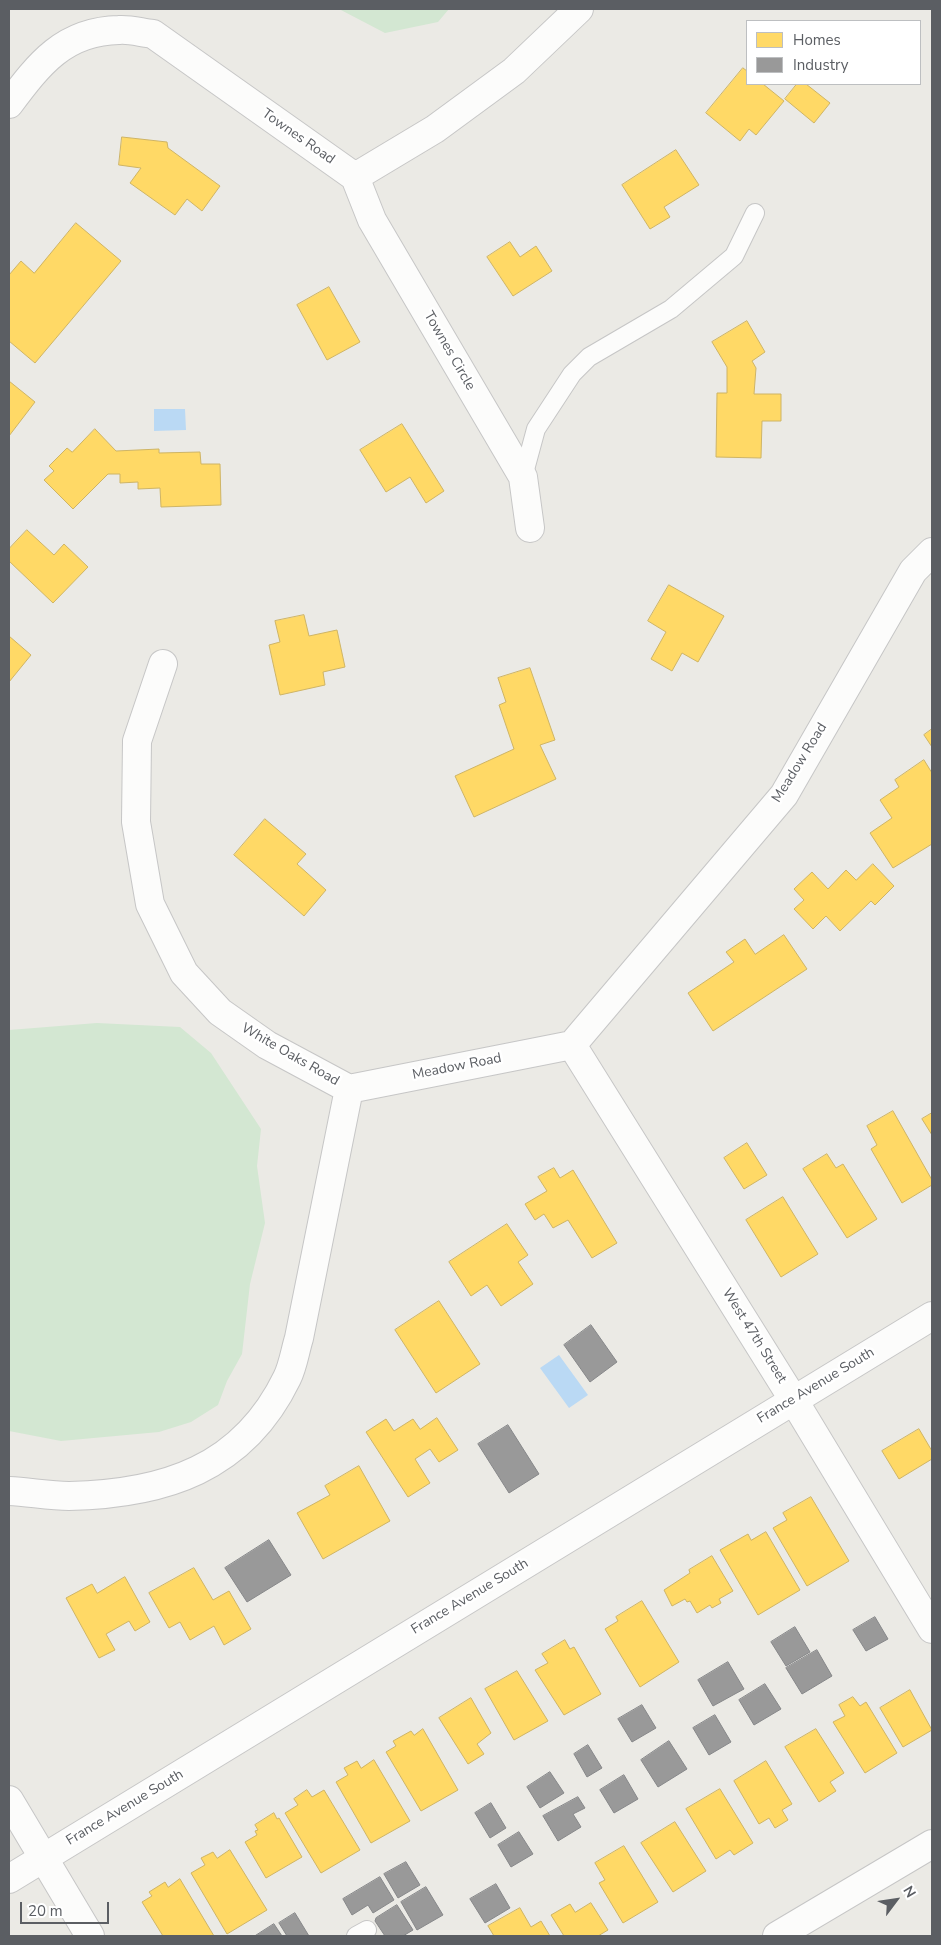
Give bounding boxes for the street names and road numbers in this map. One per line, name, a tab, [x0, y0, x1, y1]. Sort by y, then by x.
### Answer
street label: Townes Road	[258, 106, 338, 168]
street label: Townes Circle	[420, 309, 478, 393]
street label: Meadow Road	[769, 720, 831, 806]
street label: White Oaks Road	[238, 1020, 342, 1090]
street label: Meadow Road	[411, 1050, 503, 1084]
street label: West 47th Street	[718, 1285, 790, 1387]
street label: France Avenue South	[754, 1344, 878, 1428]
street label: France Avenue South	[408, 1555, 532, 1639]
street label: France Avenue South	[63, 1766, 187, 1850]

